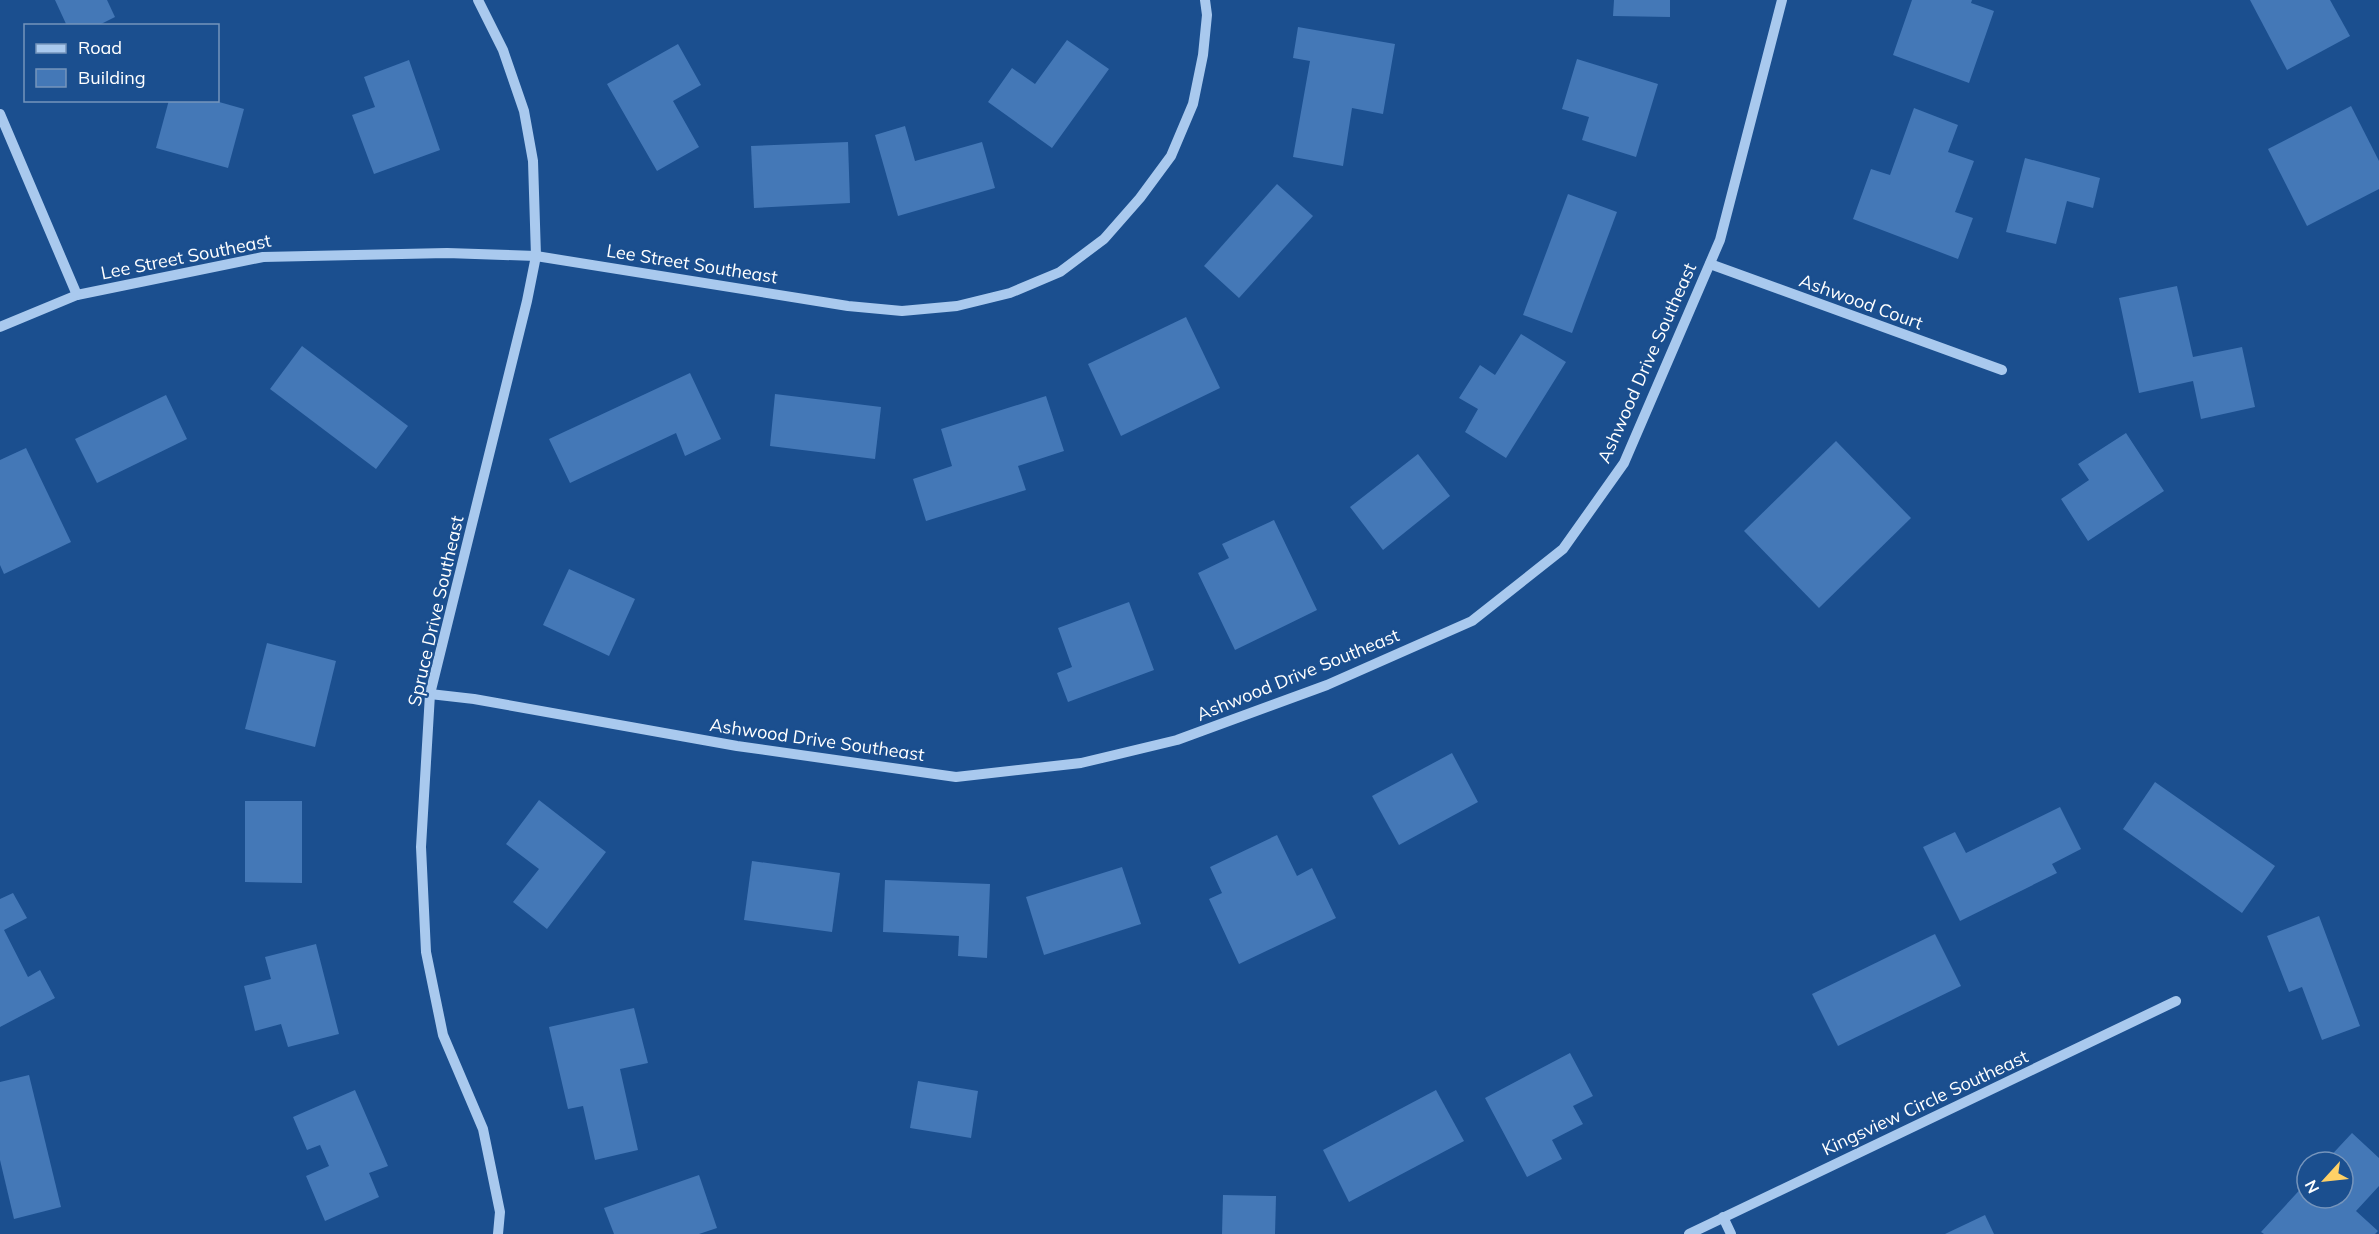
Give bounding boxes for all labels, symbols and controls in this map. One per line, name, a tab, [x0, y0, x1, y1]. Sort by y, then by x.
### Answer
legend	[24, 24, 219, 102]
text: Road	[78, 36, 122, 59]
text: Building	[78, 66, 146, 89]
street label: Lee Street Southeast	[99, 229, 273, 284]
street label: Lee Street Southeast	[605, 239, 779, 288]
street label: Ashwood Drive Southeast	[1592, 259, 1701, 466]
street label: Ashwood Court	[1796, 269, 1926, 335]
street label: Spruce Drive Southeast	[402, 513, 469, 708]
street label: Ashwood Drive Southeast	[1193, 623, 1403, 726]
street label: Ashwood Drive Southeast	[708, 713, 926, 766]
street label: Kingsview Circle Southeast	[1818, 1045, 2032, 1160]
north arrow	[2295, 1150, 2355, 1210]
text: N	[2300, 1177, 2323, 1197]

